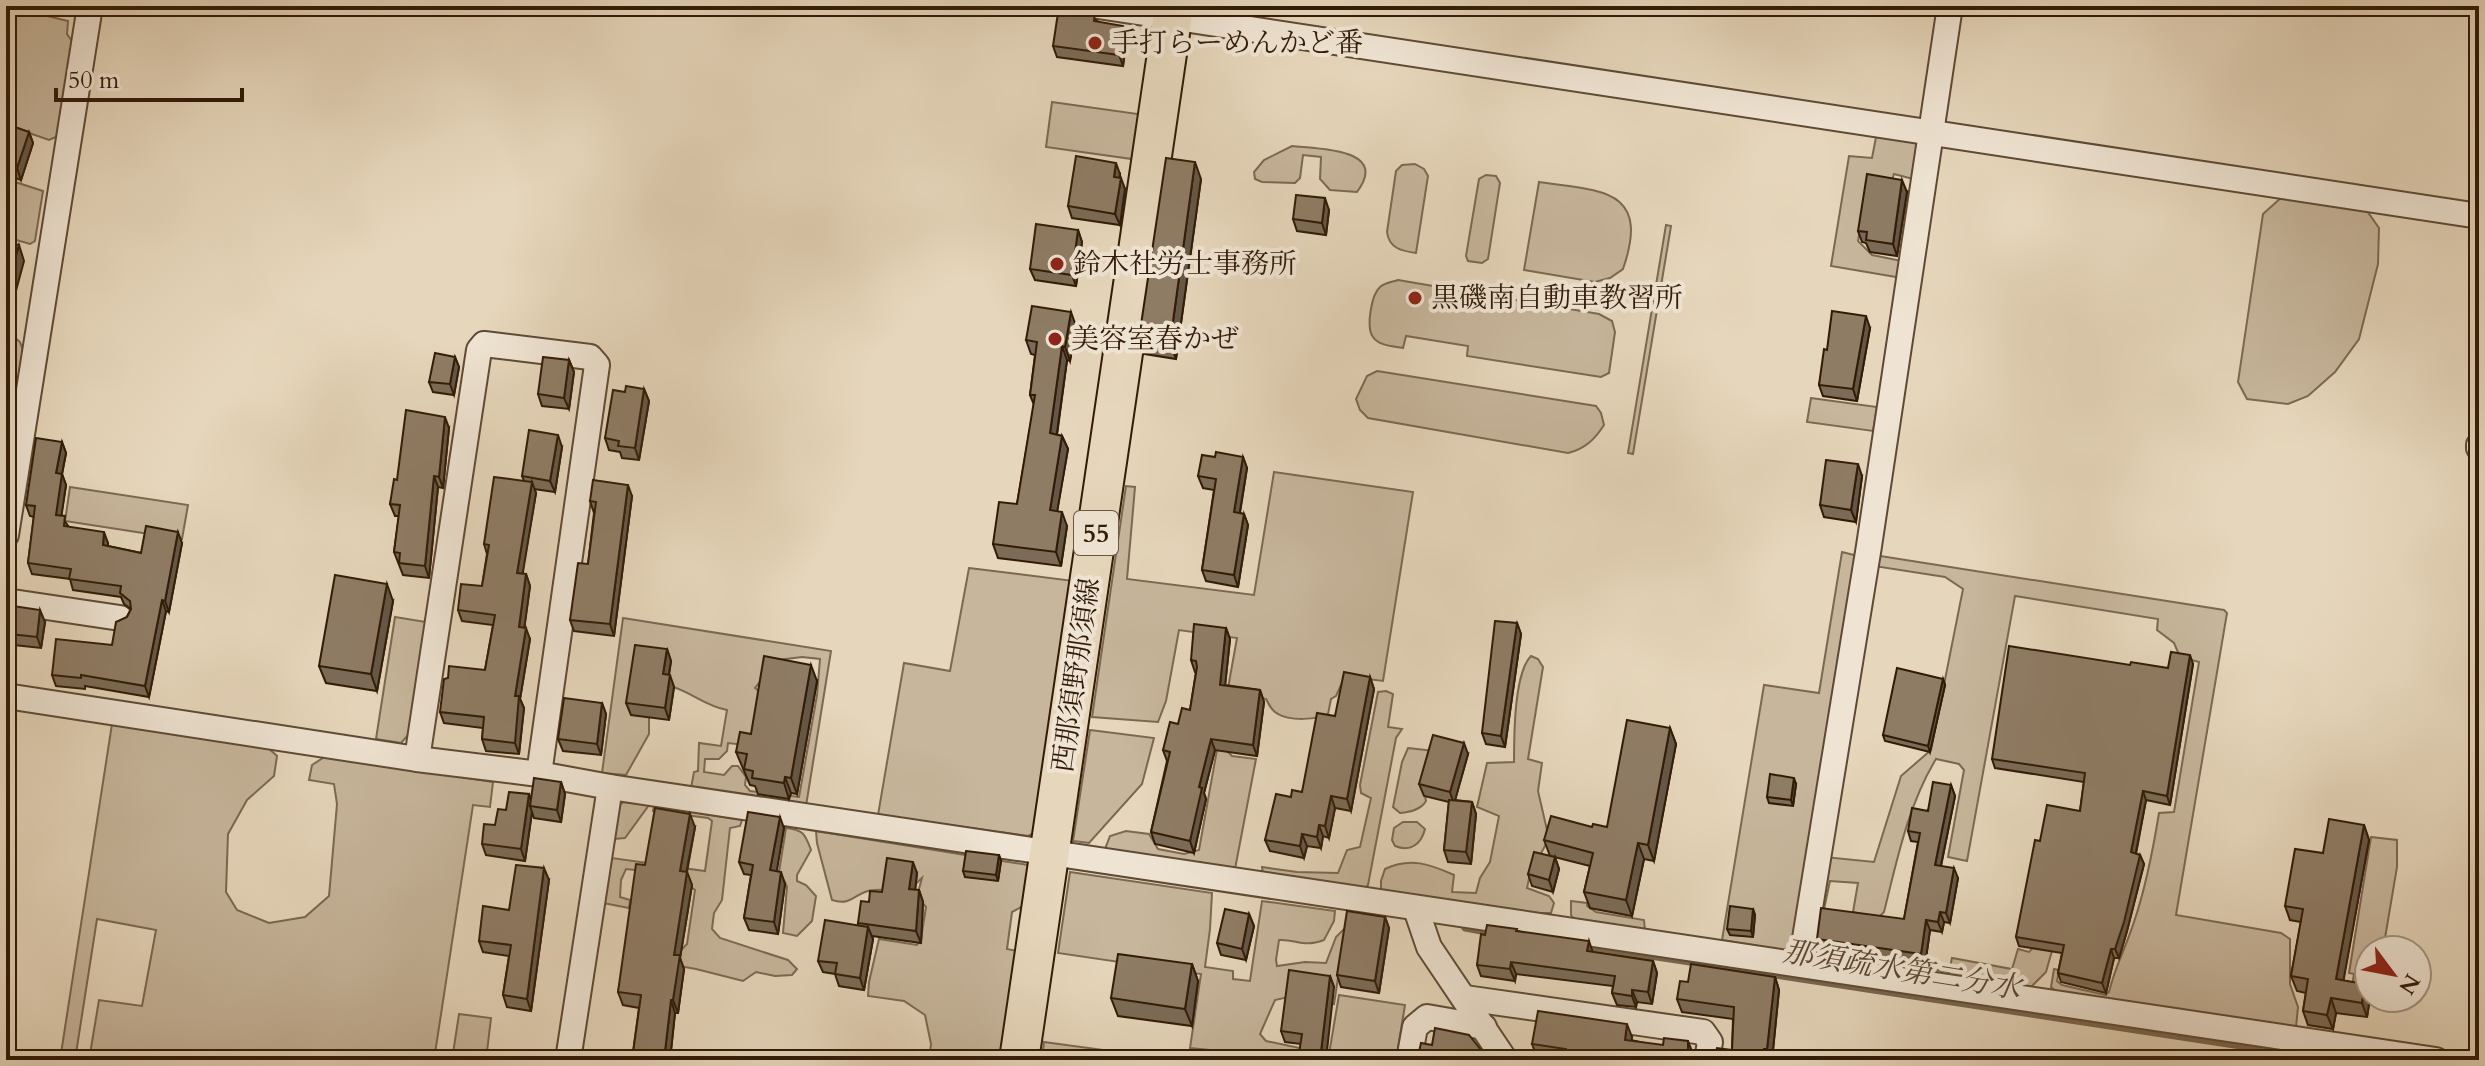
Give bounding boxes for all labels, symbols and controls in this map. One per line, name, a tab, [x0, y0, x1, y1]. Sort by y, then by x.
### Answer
place label: 手打らーめんかど番	[1111, 24, 1363, 62]
marker: 手打らーめんかど番	[1086, 34, 1104, 52]
scale bar	[56, 52, 242, 102]
text: 50 m	[68, 64, 120, 97]
place label: 鈴木社労士事務所	[1073, 245, 1297, 283]
marker: 鈴木社労士事務所	[1048, 255, 1066, 273]
place label: 黒磯南自動車教習所	[1431, 279, 1683, 317]
marker: 黒磯南自動車教習所	[1406, 289, 1424, 307]
place label: 美容室春かぜ	[1071, 320, 1239, 358]
marker: 美容室春かぜ	[1046, 330, 1064, 348]
road number: 55	[1074, 511, 1118, 555]
street label: 西那須野那須線	[1044, 575, 1108, 775]
water label: 那須疏水第二分水	[1780, 931, 2027, 1009]
north arrow	[2353, 934, 2433, 1014]
text: N	[2391, 968, 2427, 1000]

